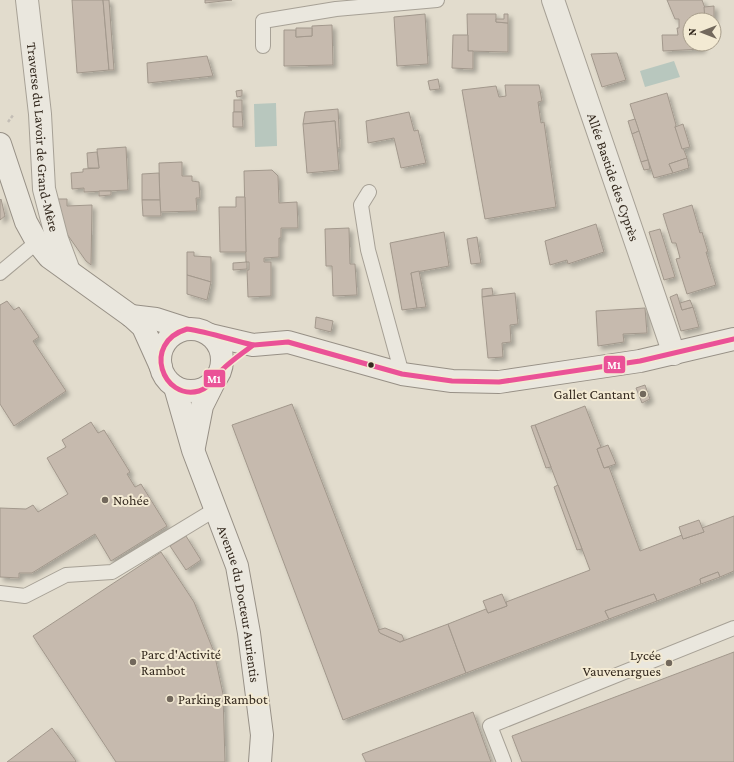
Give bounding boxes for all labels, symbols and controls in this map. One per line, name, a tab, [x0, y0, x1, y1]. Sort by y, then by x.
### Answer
north arrow	[682, 12, 722, 52]
text: N	[686, 28, 698, 36]
street label: Traverse du Lavoir de Grand-Mère	[24, 41, 63, 233]
street label: Allée Bastide des Cyprès	[584, 111, 643, 243]
line badge: M1	[603, 355, 626, 374]
text: M1	[607, 359, 621, 371]
unlabelled marker	[366, 360, 376, 370]
line badge: M1	[203, 369, 226, 388]
text: M1	[207, 373, 221, 385]
place label: Gallet Cantant	[554, 386, 635, 402]
marker: Gallet Cantant	[638, 389, 648, 399]
place label: Nohée	[113, 492, 149, 508]
marker: Nohée	[100, 495, 110, 505]
street label: Avenue du Docteur Aurientis	[214, 523, 263, 683]
place label: Parc d'Activité Rambot	[141, 646, 221, 678]
place label: Lycée Vauvenargues	[583, 647, 661, 679]
marker: Parc d'Activité Rambot	[128, 657, 138, 667]
marker: Lycée Vauvenargues	[664, 658, 674, 668]
place label: Parking Rambot	[178, 691, 268, 707]
marker: Parking Rambot	[165, 694, 175, 704]

